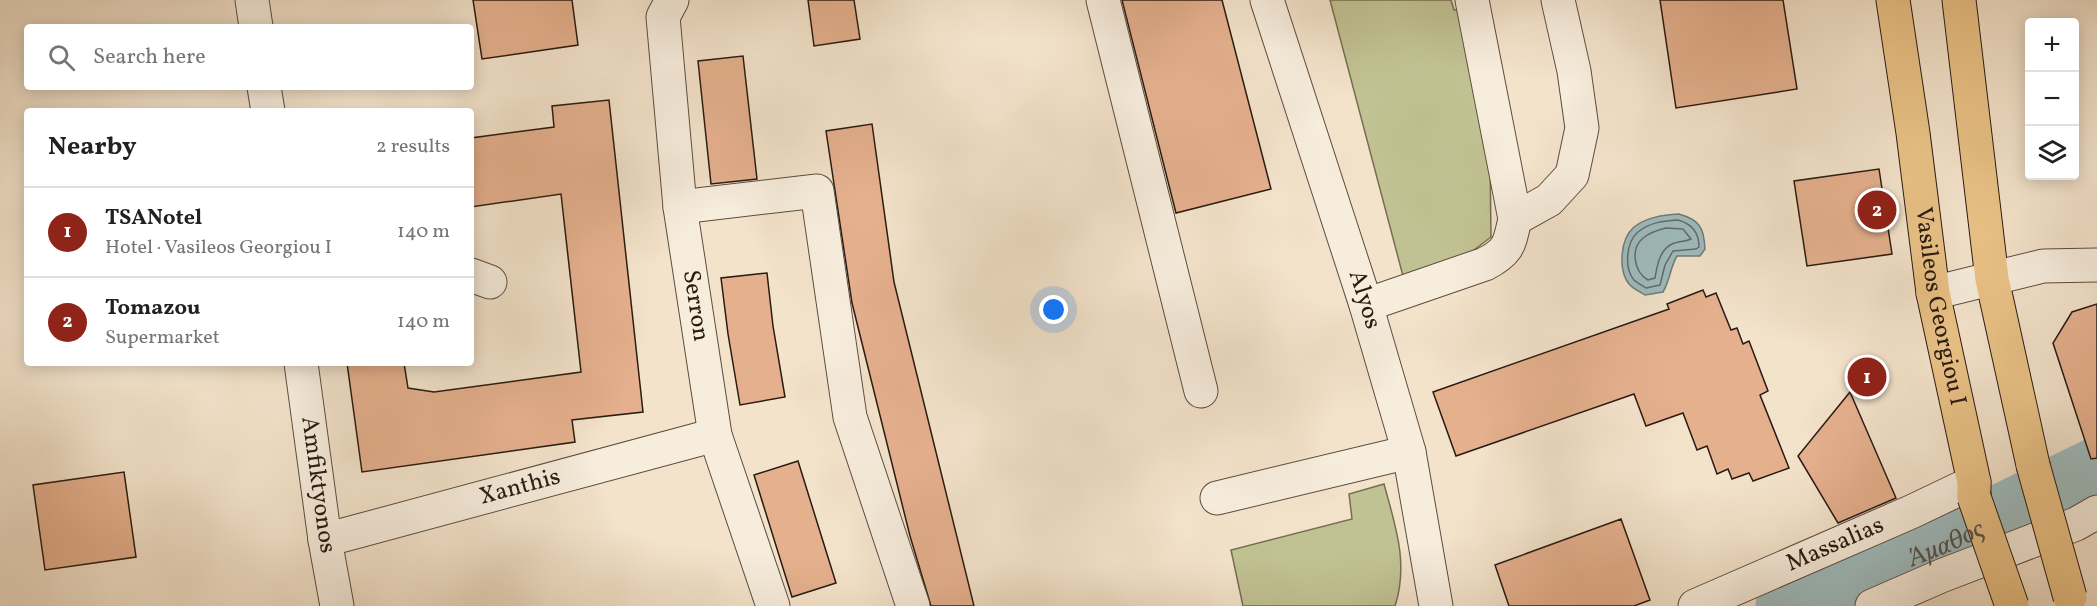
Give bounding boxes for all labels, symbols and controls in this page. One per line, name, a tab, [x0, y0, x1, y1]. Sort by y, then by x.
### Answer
map controls	[2025, 18, 2079, 180]
button: +	[2025, 18, 2079, 72]
search box	[24, 24, 474, 90]
icon: search	[45, 41, 78, 74]
text: Search here	[93, 42, 206, 73]
button: −	[2025, 72, 2079, 126]
button: layers	[2025, 126, 2079, 180]
text: Nearby	[48, 129, 137, 165]
text: 2 results	[376, 133, 450, 161]
pin: 2	[1858, 188, 1896, 232]
text: TSANotel	[105, 203, 202, 234]
street label: Vasileos Georgiou I	[1905, 205, 1974, 409]
text: 1	[63, 218, 72, 246]
text: 140 m	[397, 218, 450, 246]
text: Hotel · Vasileos Georgiou I	[105, 234, 332, 262]
street label: Alyos	[1339, 266, 1389, 333]
street label: Serron	[673, 268, 717, 344]
text: Tomazou	[105, 293, 201, 324]
your location	[1039, 295, 1068, 324]
text: 2	[62, 308, 73, 336]
text: 140 m	[397, 308, 450, 336]
text: Supermarket	[105, 324, 220, 352]
pin: 1	[1848, 354, 1886, 400]
street label: Amfiktyonos	[291, 414, 344, 556]
street label: Xanthis	[476, 460, 564, 515]
street label: Massalias	[1781, 509, 1890, 581]
water label: Άμαθος	[1902, 512, 1991, 577]

